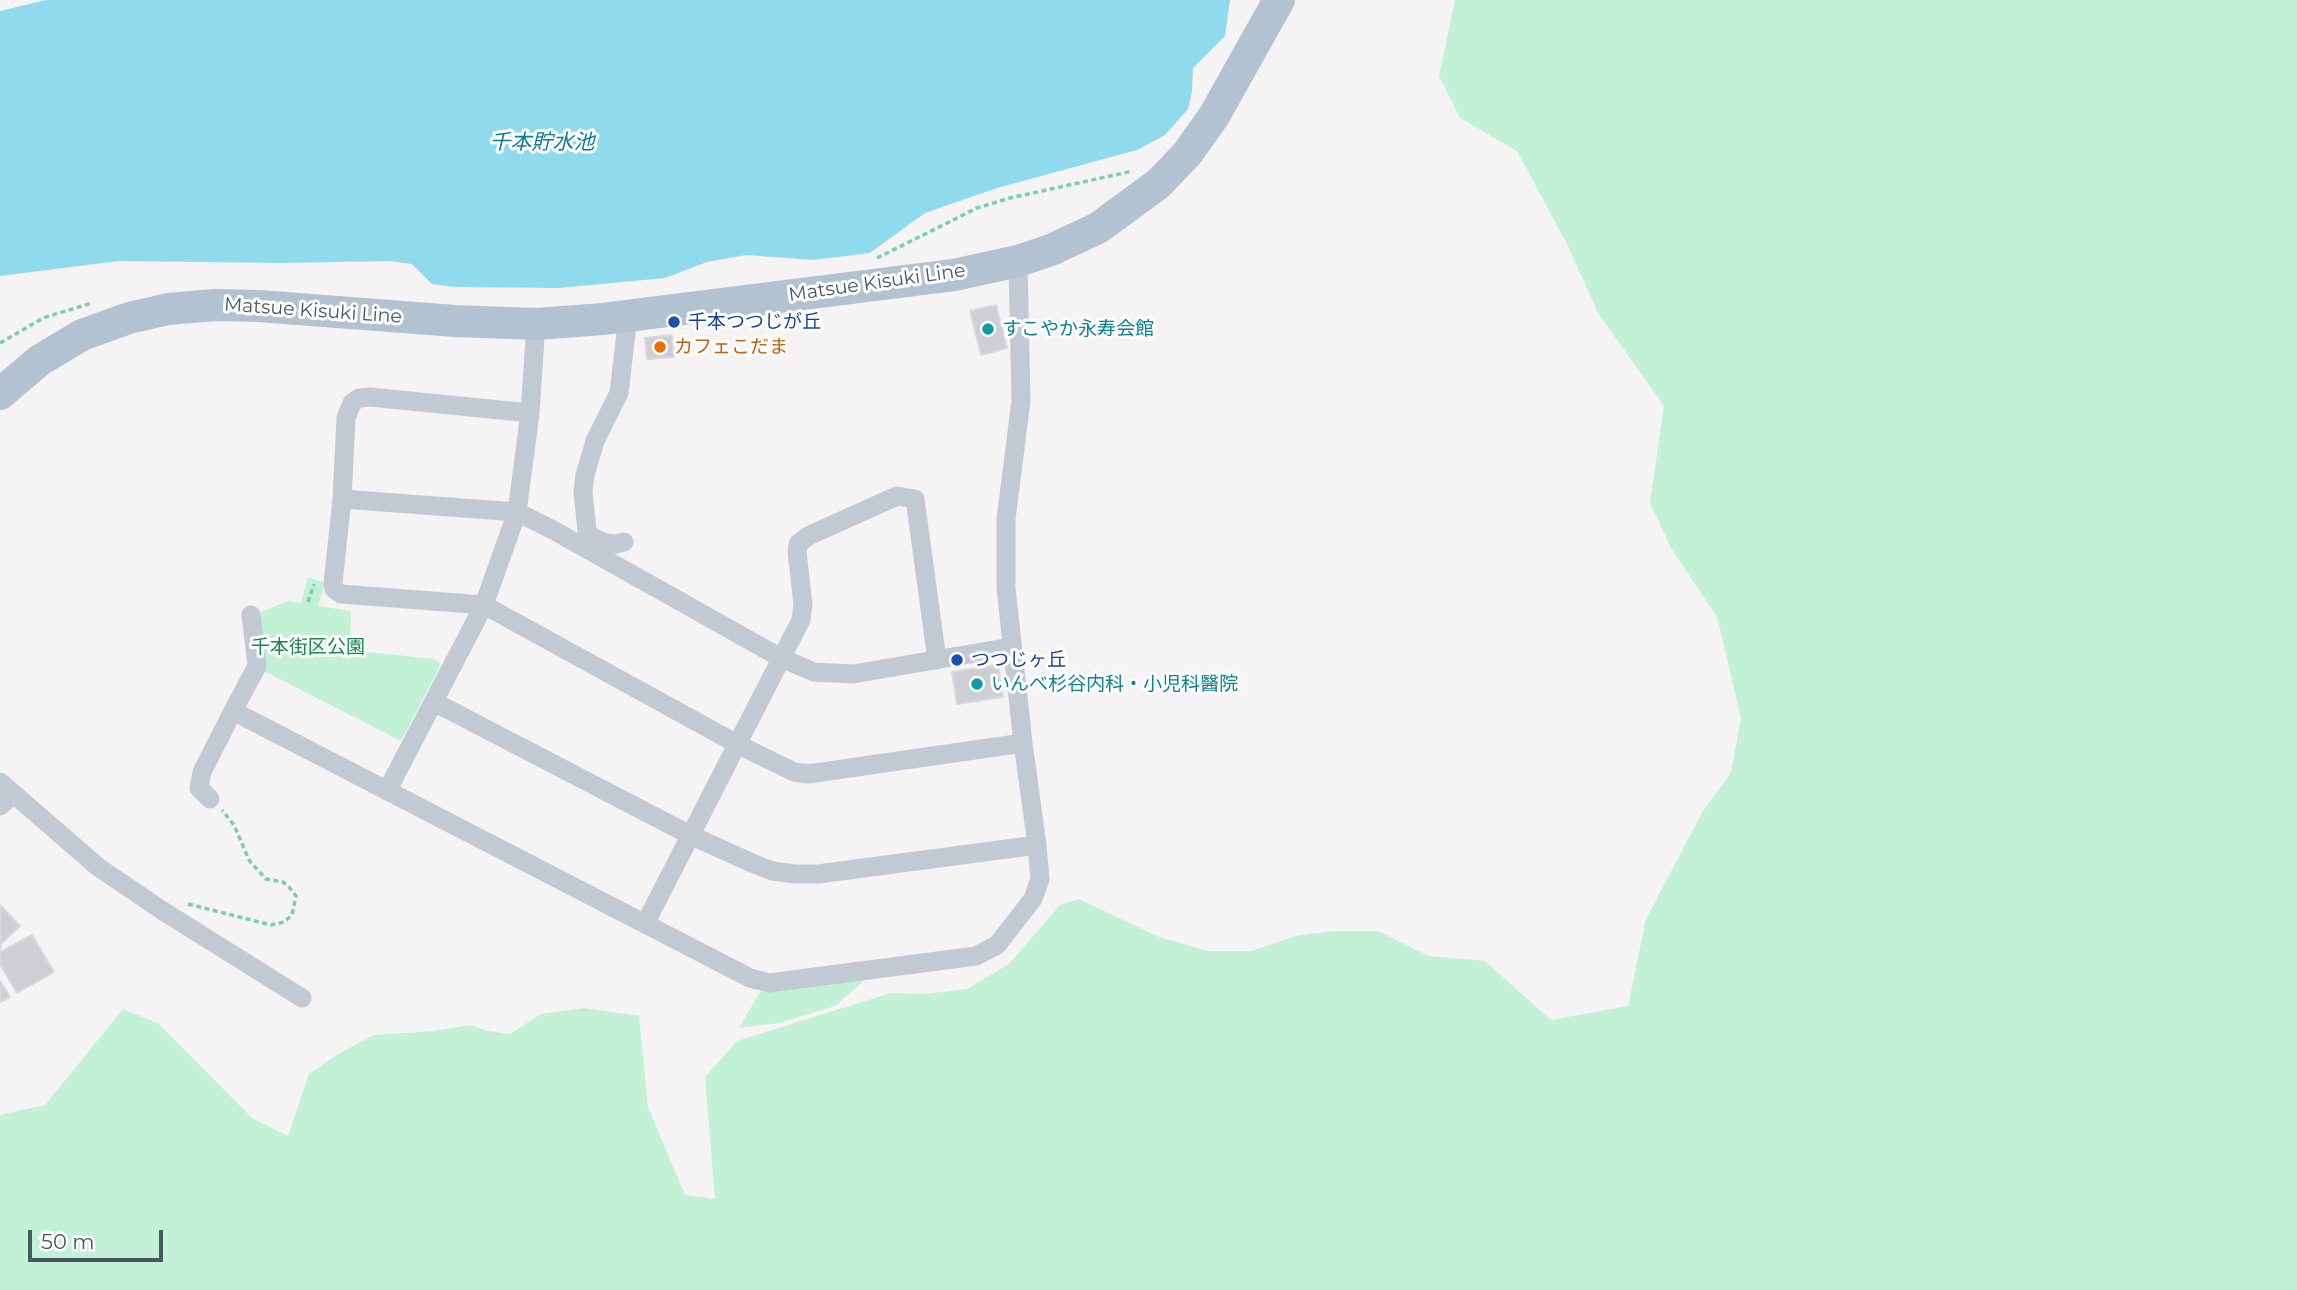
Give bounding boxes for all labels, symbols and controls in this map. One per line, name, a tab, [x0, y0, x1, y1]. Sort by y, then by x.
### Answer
water label: 千本貯水池	[490, 130, 594, 156]
street label: Matsue Kisuki Line	[787, 259, 967, 307]
street label: Matsue Kisuki Line	[223, 293, 403, 329]
place label: 千本つつじが丘	[688, 311, 821, 333]
marker: 千本つつじが丘	[666, 314, 682, 330]
place label: すこやか永寿会館	[1002, 318, 1154, 340]
marker: すこやか永寿会館	[980, 321, 996, 337]
place label: カフェこだま	[674, 336, 788, 358]
marker: カフェこだま	[652, 339, 668, 355]
park label: 千本街区公園	[251, 636, 365, 658]
place label: つつじヶ丘	[971, 649, 1066, 671]
marker: つつじヶ丘	[949, 652, 965, 668]
place label: いんべ杉谷内科・小児科醫院	[991, 673, 1238, 695]
marker: いんべ杉谷内科・小児科醫院	[969, 676, 985, 692]
scale bar	[32, 1216, 166, 1260]
text: 50 m	[41, 1229, 95, 1254]

